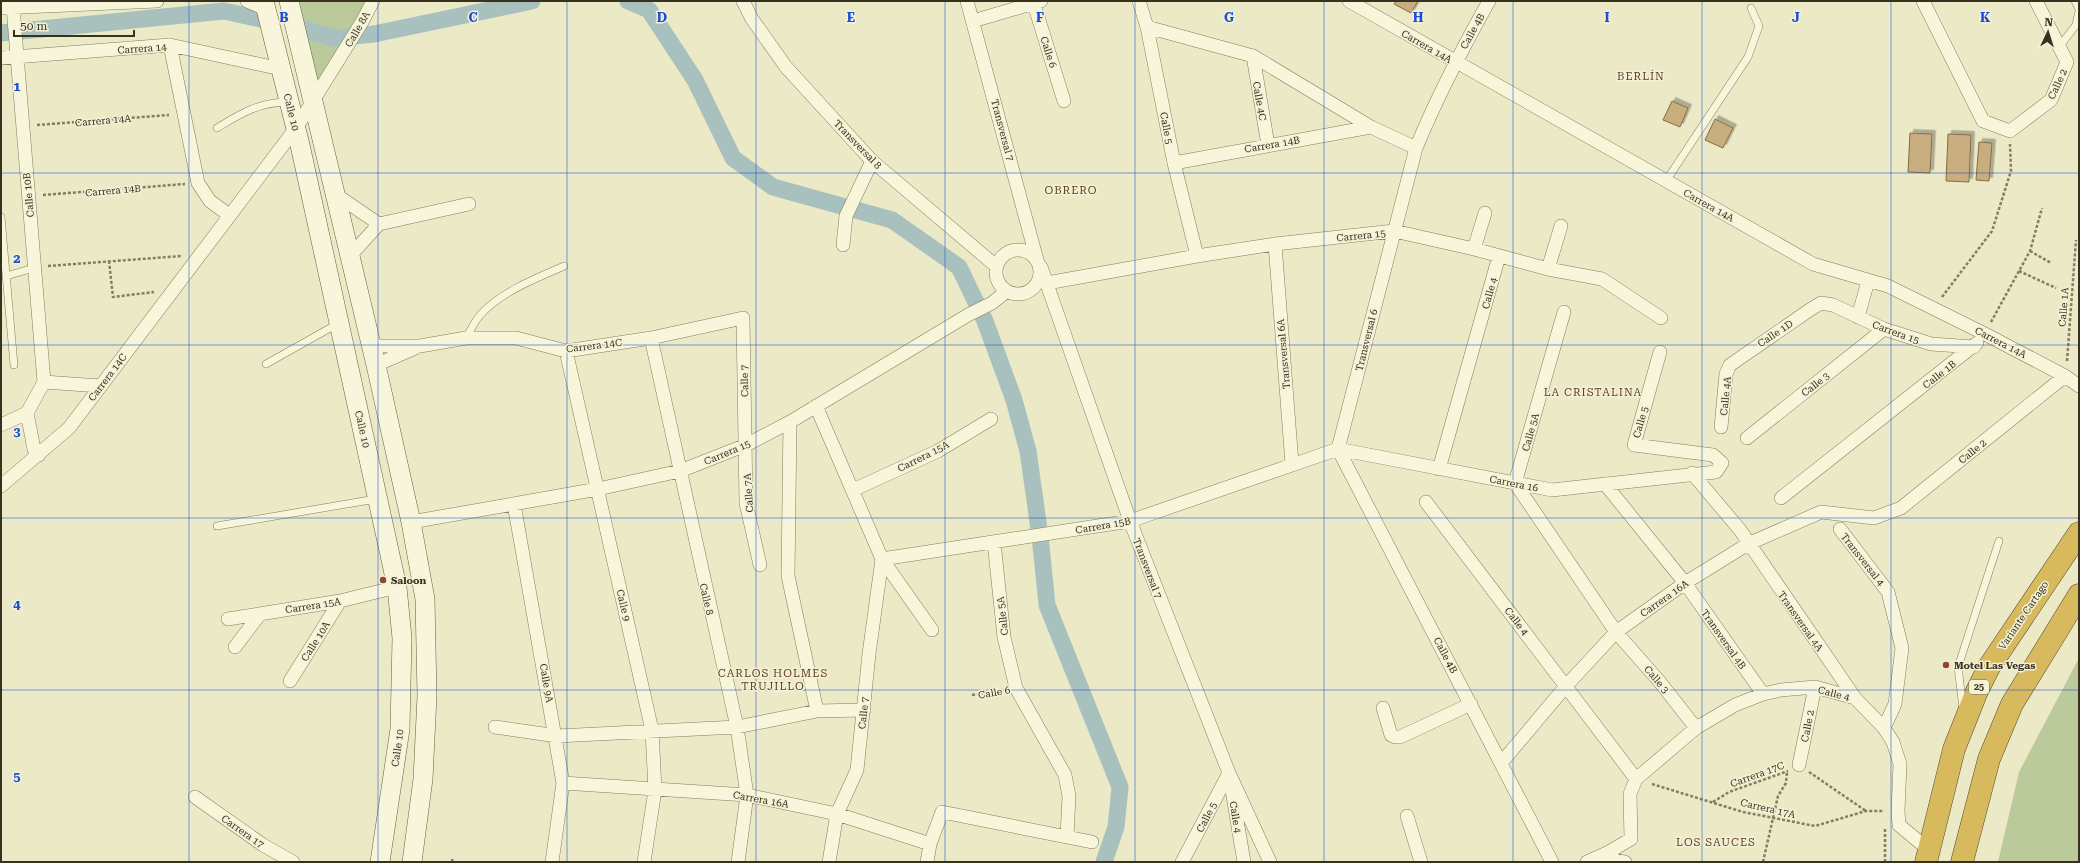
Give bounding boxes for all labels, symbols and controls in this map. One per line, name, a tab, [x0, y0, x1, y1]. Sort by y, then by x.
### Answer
street label: Calle 8A	[343, 9, 372, 49]
text: B	[279, 10, 289, 25]
text: C	[468, 10, 478, 25]
text: D	[657, 10, 667, 25]
text: E	[847, 10, 855, 25]
text: F	[1036, 10, 1044, 25]
text: G	[1224, 10, 1234, 25]
text: H	[1413, 10, 1424, 25]
text: I	[1604, 10, 1610, 25]
text: J	[1792, 10, 1800, 25]
text: K	[1980, 10, 1991, 25]
street label: Calle 4B	[1458, 11, 1487, 51]
scale bar	[14, 12, 134, 38]
north arrow	[2028, 12, 2068, 52]
text: N	[2044, 16, 2054, 29]
text: 50 m	[20, 19, 47, 33]
street label: Carrera 14A	[1400, 28, 1454, 65]
street label: Calle 6	[1038, 35, 1059, 70]
street label: Carrera 14	[117, 41, 167, 56]
street label: Calle 2	[2046, 67, 2069, 101]
district label: BERLÍN	[1617, 69, 1665, 83]
text: 1	[13, 79, 21, 94]
street label: Calle 4C	[1251, 81, 1268, 122]
street label: Calle 10	[282, 92, 302, 132]
street label: Transversal 7	[989, 98, 1016, 163]
street label: Calle 5	[1158, 111, 1175, 145]
street label: Carrera 14A	[74, 113, 132, 128]
street label: Transversal 8	[832, 118, 884, 171]
street label: Carrera 14B	[1244, 134, 1301, 155]
street label: Calle 10B	[21, 172, 36, 218]
street label: Carrera 14B	[85, 183, 142, 198]
district label: OBRERO	[1044, 184, 1098, 197]
street label: Carrera 14A	[1681, 187, 1736, 224]
street label: Carrera 15	[1336, 227, 1387, 244]
text: 2	[13, 251, 21, 266]
street label: Calle 4	[1480, 276, 1499, 310]
street label: Calle 1A	[2057, 287, 2070, 327]
street label: Transversal 6	[1353, 308, 1380, 372]
street label: Calle 1D	[1756, 317, 1795, 349]
street label: Transversal 6A	[1275, 318, 1292, 390]
street label: Carrera 15	[1871, 319, 1921, 346]
street label: Carrera 14A	[1973, 325, 2028, 360]
street label: Carrera 14C	[565, 337, 623, 354]
street label: Carrera 14C	[86, 351, 129, 403]
street label: Calle 1B	[1921, 358, 1958, 391]
street label: Calle 7	[739, 364, 750, 397]
street label: Calle 3	[1799, 370, 1832, 399]
street label: Calle 4A	[1718, 376, 1733, 416]
district label: LA CRISTALINA	[1544, 386, 1642, 399]
street label: Calle 5	[1631, 405, 1650, 439]
street label: Calle 10	[353, 409, 372, 449]
street label: Calle 5A	[1520, 412, 1541, 453]
text: 3	[13, 424, 21, 439]
street label: Calle 2	[1956, 437, 1989, 466]
street label: Carrera 15	[702, 438, 752, 467]
street label: Carrera 15A	[896, 439, 951, 474]
street label: Calle 7A	[742, 473, 755, 513]
street label: Carrera 16	[1489, 473, 1540, 494]
street label: Carrera 15B	[1075, 515, 1132, 536]
street label: Transversal 4	[1839, 531, 1887, 588]
street label: Transversal 7	[1131, 536, 1164, 600]
marker: Saloon	[378, 575, 388, 585]
place label: Saloon	[391, 575, 426, 586]
street label: Carrera 16A	[1638, 578, 1691, 619]
street label: Variante Cartago	[1996, 579, 2050, 652]
street label: Calle 8	[698, 582, 716, 617]
street label: Calle 9	[615, 588, 633, 623]
street label: Transversal 4A	[1776, 589, 1825, 653]
street label: Carrera 15A	[284, 596, 342, 615]
street label: Calle 5A	[995, 596, 1010, 636]
text: 4	[13, 597, 21, 612]
street label: Calle 4	[1502, 605, 1531, 638]
street label: Transversal 4B	[1699, 607, 1748, 672]
street label: Calle 10A	[299, 619, 332, 663]
street label: Calle 4B	[1432, 635, 1460, 675]
marker: Motel Las Vegas	[1941, 660, 1951, 670]
place label: Motel Las Vegas	[1954, 660, 2035, 671]
street label: Calle 9A	[538, 663, 555, 703]
street label: Calle 3	[1642, 663, 1671, 696]
district label: CARLOS HOLMES TRUJILLO	[718, 667, 828, 693]
road number: 25	[1969, 680, 1989, 694]
street label: Calle 6	[977, 684, 1011, 701]
street label: Calle 4	[1817, 684, 1851, 703]
street label: Calle 7	[856, 696, 871, 730]
street label: Calle 2	[1799, 709, 1816, 743]
street label: Calle 10	[389, 728, 406, 768]
street label: Carrera 17C	[1729, 760, 1786, 789]
text: 5	[13, 769, 21, 784]
street label: Carrera 16A	[732, 789, 790, 810]
street label: Carrera 17A	[1739, 797, 1797, 820]
street label: Calle 5	[1194, 800, 1219, 834]
street label: Calle 4	[1228, 800, 1244, 834]
street label: Carrera 17	[219, 813, 266, 850]
district label: LOS SAUCES	[1676, 836, 1756, 849]

